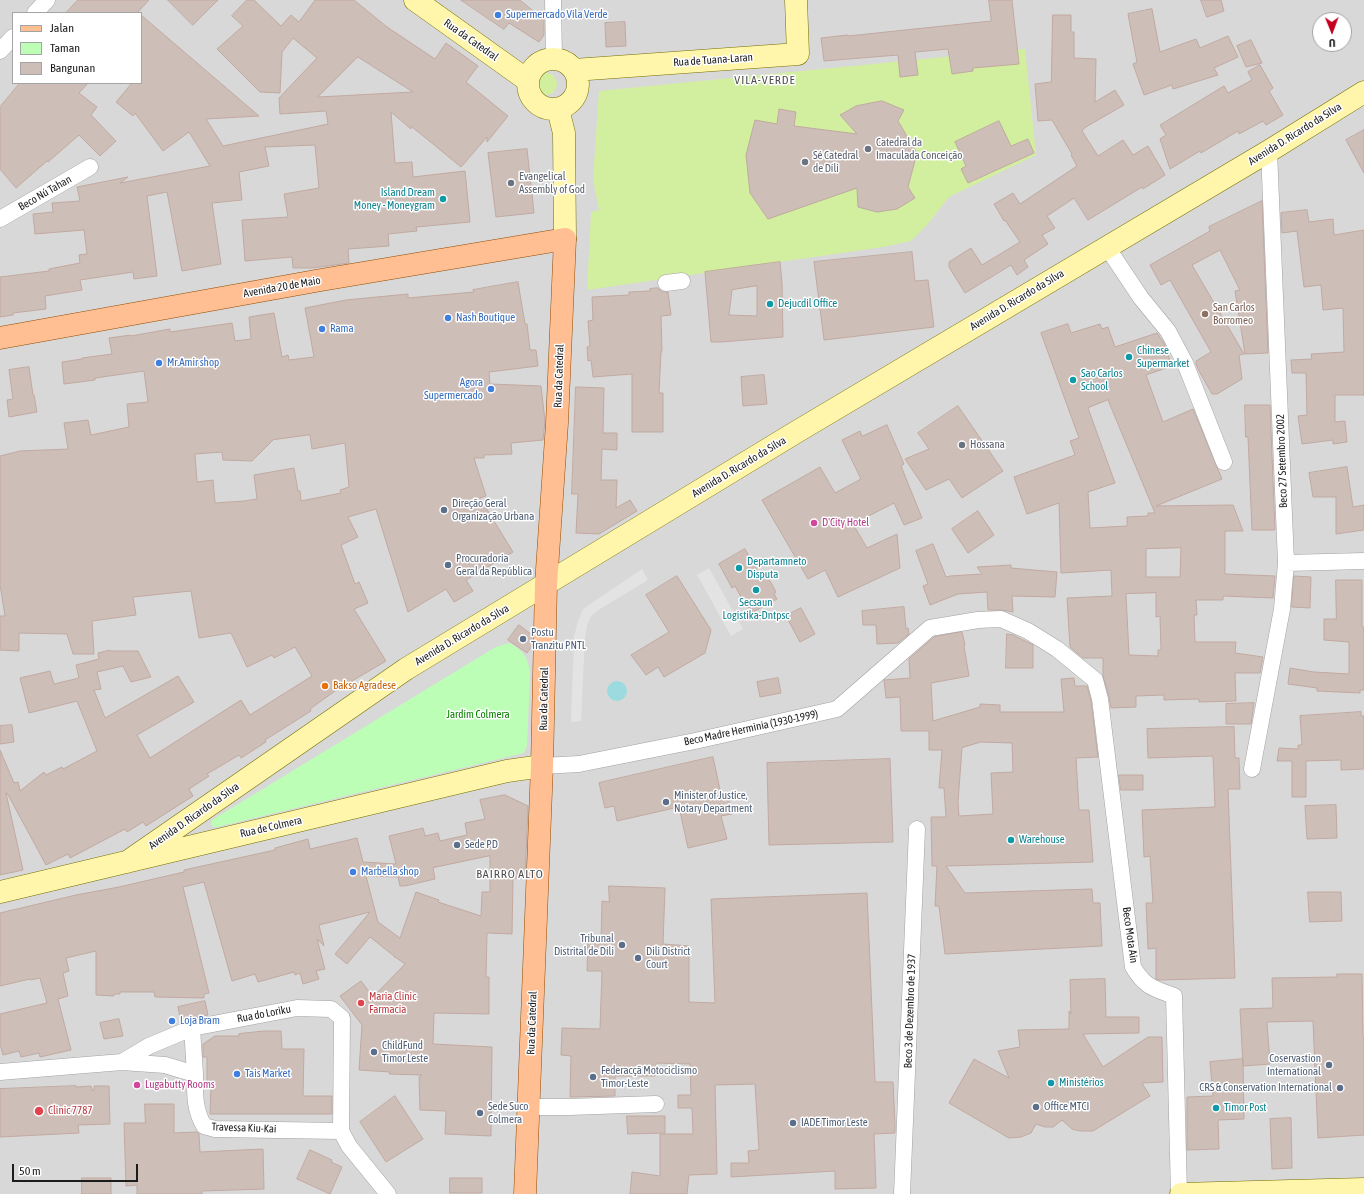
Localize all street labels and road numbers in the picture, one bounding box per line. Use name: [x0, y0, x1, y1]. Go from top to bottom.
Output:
street label: Rua da Catedral: [441, 16, 501, 64]
street label: Rua de Tuana-Laran: [673, 51, 753, 69]
street label: Avenida D. Ricardo da Silva: [1246, 100, 1344, 168]
street label: Beco Nú Tahan: [16, 172, 74, 214]
street label: Avenida D. Ricardo da Silva: [967, 267, 1067, 333]
street label: Avenida 20 de Maio: [242, 274, 322, 300]
street label: Rua da Catedral: [551, 344, 567, 408]
street label: Beco 27 Setembro 2002: [1274, 414, 1290, 508]
street label: Avenida D. Ricardo da Silva: [689, 434, 789, 500]
street label: Avenida D. Ricardo da Silva: [412, 602, 512, 668]
street label: Rua da Catedral: [537, 667, 551, 731]
street label: Beco Madre Herminia (1930-1999): [683, 707, 819, 749]
street label: Avenida D. Ricardo da Silva: [146, 780, 242, 852]
street label: Rua de Colmera: [239, 813, 303, 841]
street label: Beco Mota Ain: [1120, 906, 1140, 964]
street label: Beco 3 de Dezembro de 1937: [901, 953, 919, 1069]
street label: Rua da Catedral: [524, 991, 540, 1055]
street label: Rua do Loriku: [236, 1002, 292, 1026]
street label: Travessa Kiu-Kai: [211, 1120, 277, 1136]

